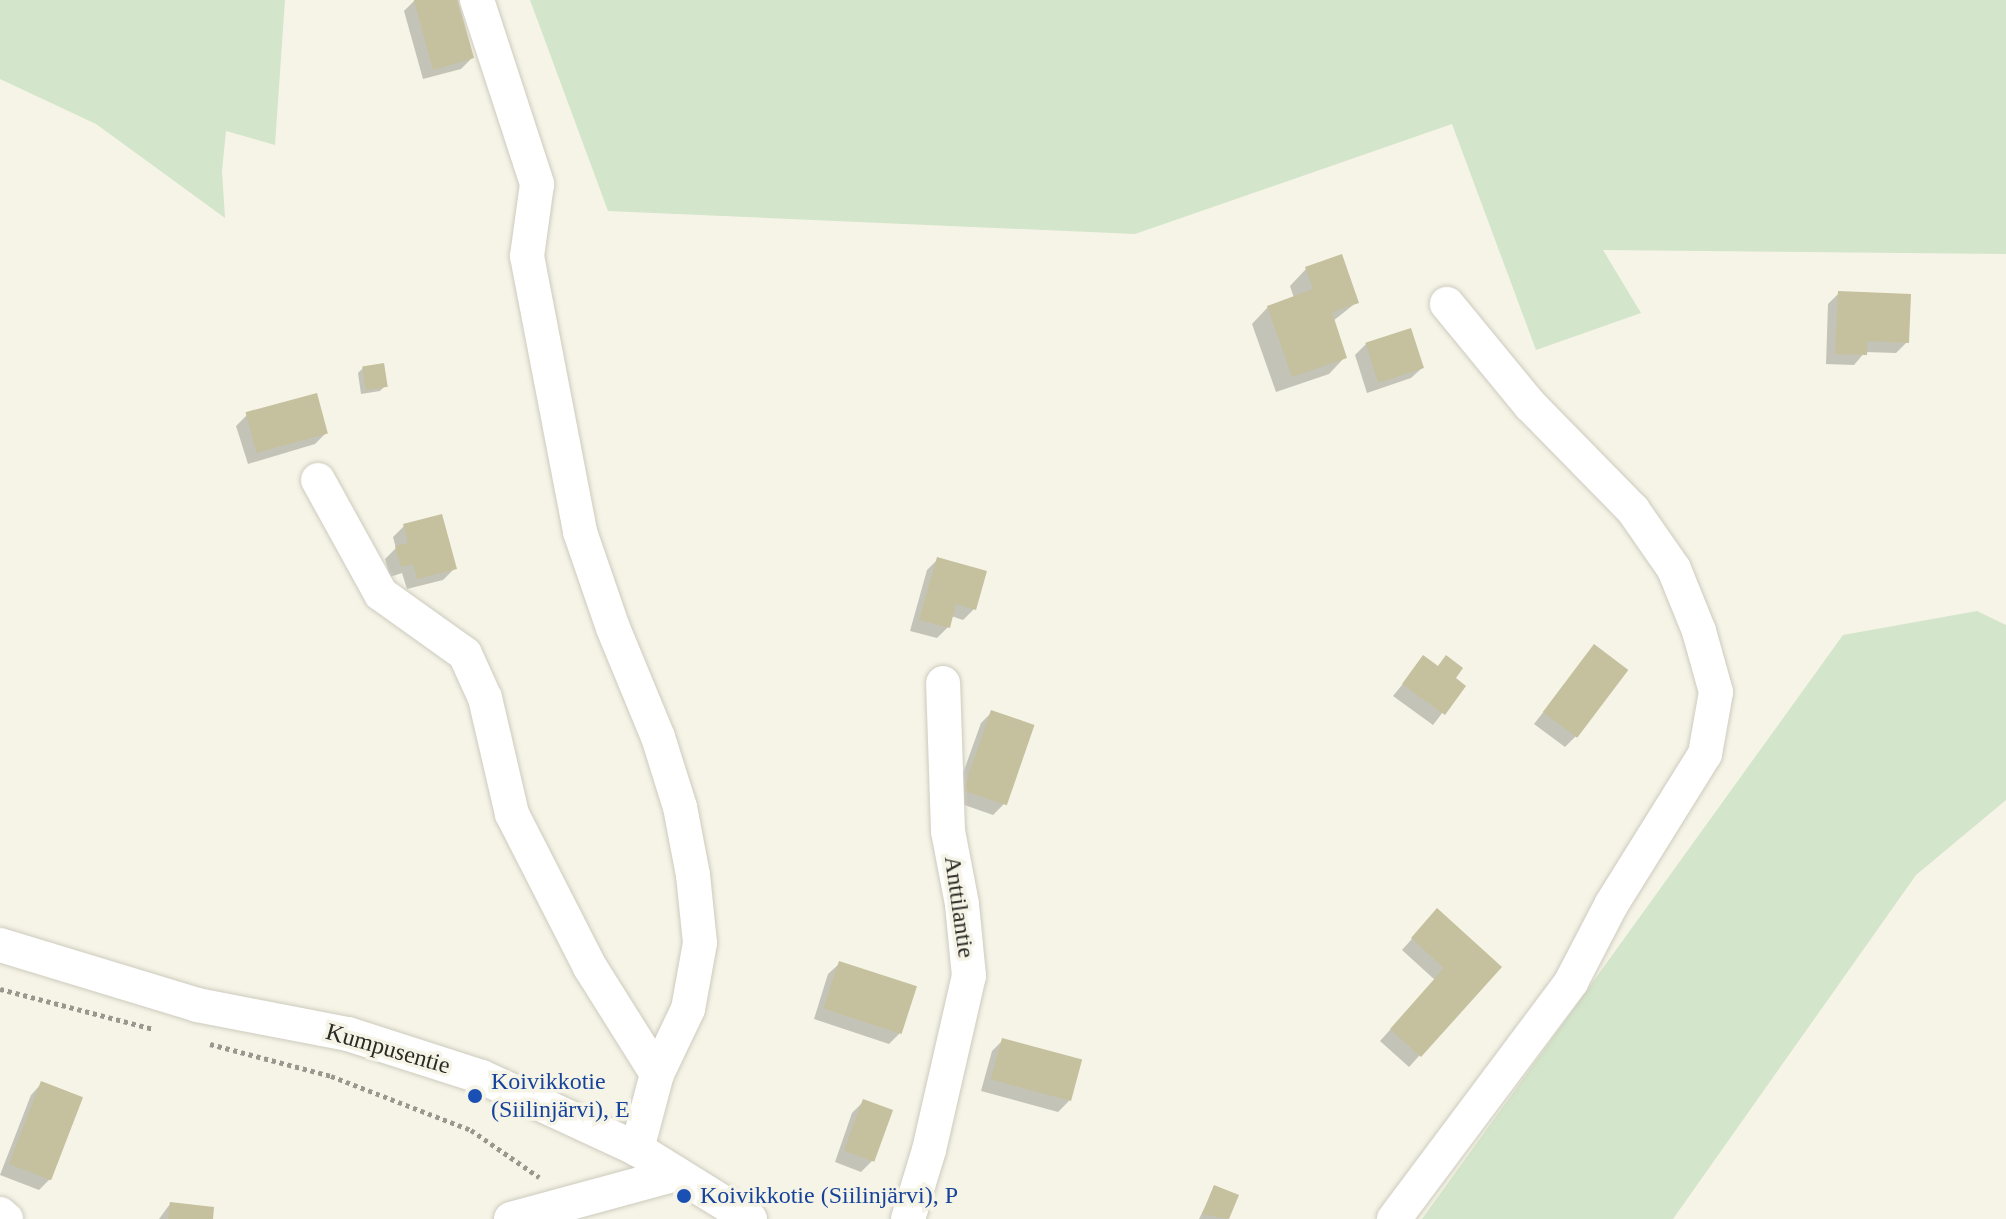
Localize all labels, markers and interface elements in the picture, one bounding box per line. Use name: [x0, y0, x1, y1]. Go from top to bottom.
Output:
street label: Anttilantie: [938, 854, 980, 960]
street label: Kumpusentie: [323, 1018, 453, 1080]
place label: Koivikkotie (Siilinjärvi), E: [491, 1068, 630, 1124]
marker: Koivikkotie (Siilinjärvi), E: [466, 1087, 484, 1105]
place label: Koivikkotie (Siilinjärvi), P: [700, 1182, 958, 1210]
marker: Koivikkotie (Siilinjärvi), P: [675, 1187, 693, 1205]

